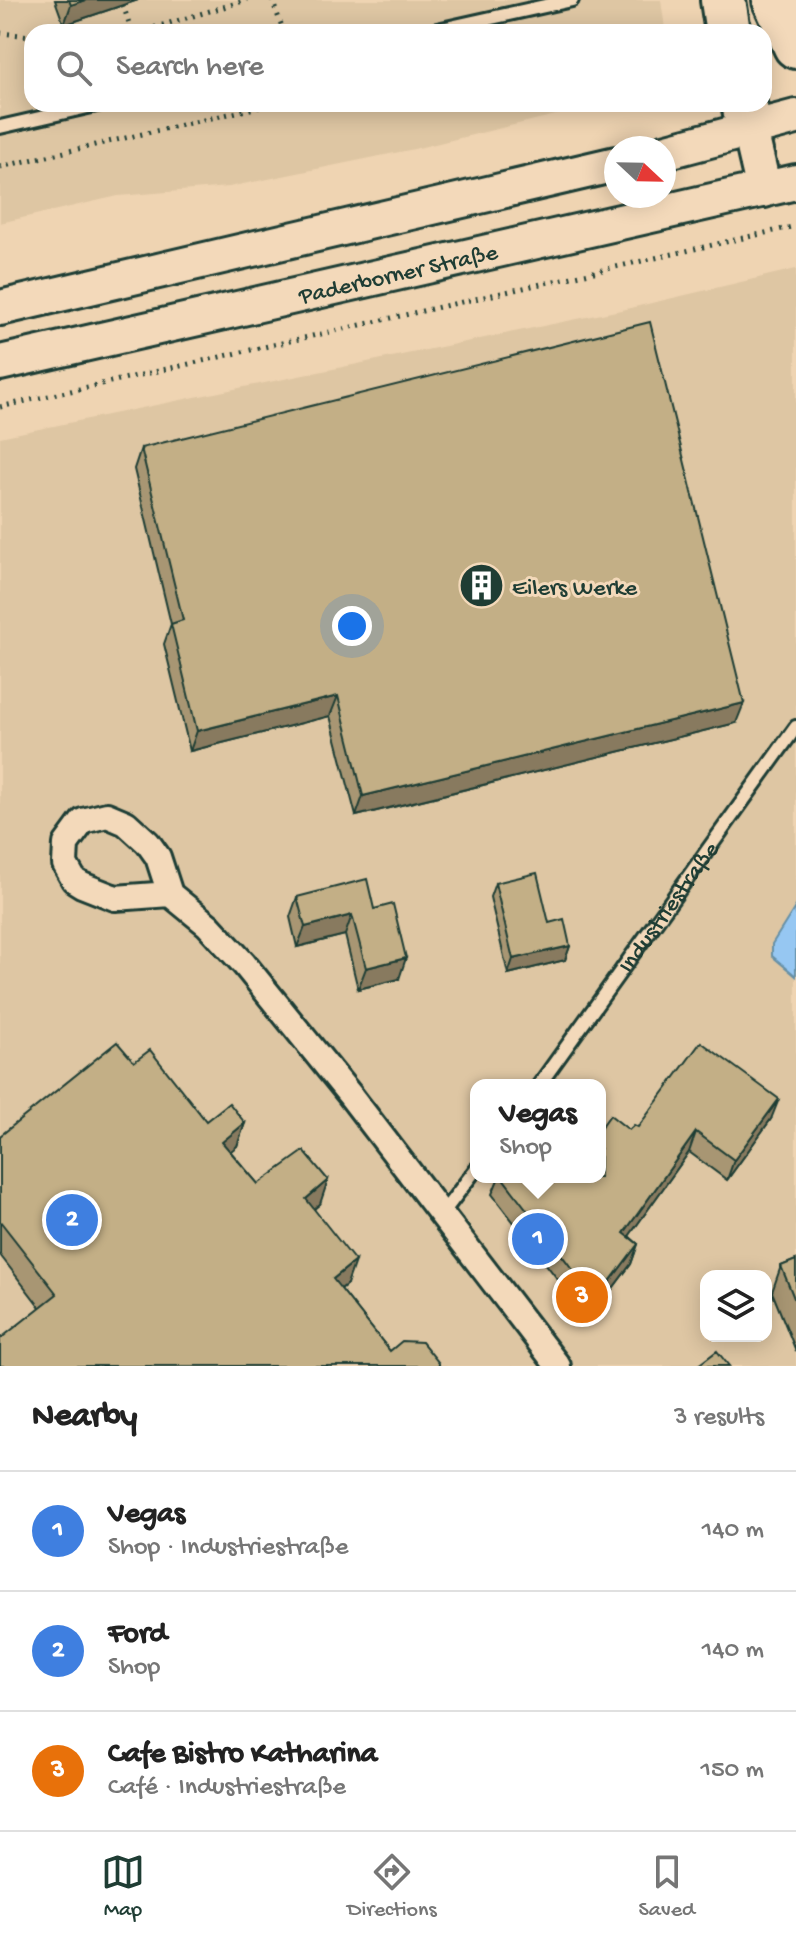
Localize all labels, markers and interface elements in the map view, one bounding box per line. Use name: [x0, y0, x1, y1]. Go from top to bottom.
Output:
search box: [24, 24, 772, 112]
icon: search: [52, 46, 96, 90]
text: Search here: [116, 51, 264, 86]
north arrow: [604, 136, 676, 208]
street label: Paderborner Straße: [296, 239, 501, 313]
building icon: Eilers Werke: [457, 562, 505, 610]
place label: Eilers Werke: [512, 575, 638, 604]
your location: [332, 606, 372, 646]
street label: Industriestraße: [613, 837, 727, 980]
popup: [470, 1079, 606, 1183]
text: Vegas: [500, 1098, 576, 1133]
text: Shop: [500, 1133, 552, 1164]
pin: 2: [46, 1190, 98, 1250]
pin: 1: [512, 1209, 564, 1269]
pin: 3: [556, 1267, 608, 1327]
map controls: [700, 1270, 772, 1342]
button: layers: [700, 1270, 772, 1342]
text: Nearby: [32, 1398, 137, 1438]
text: 3 results: [674, 1403, 764, 1434]
text: Vegas: [108, 1498, 185, 1533]
text: 1: [53, 1516, 63, 1547]
text: 140 m: [702, 1516, 764, 1547]
text: Shop · Industriestraße: [108, 1533, 348, 1564]
text: Ford: [108, 1618, 167, 1653]
text: 2: [52, 1636, 64, 1667]
text: 140 m: [702, 1636, 764, 1667]
text: Shop: [108, 1653, 160, 1684]
text: Cafe Bistro Katharina: [108, 1738, 377, 1773]
text: 3: [51, 1756, 65, 1787]
text: 150 m: [700, 1756, 764, 1787]
text: Café · Industriestraße: [108, 1773, 346, 1804]
tab: Map: [101, 1850, 145, 1924]
tab: Directions: [347, 1850, 437, 1924]
tab: Saved: [639, 1850, 695, 1924]

